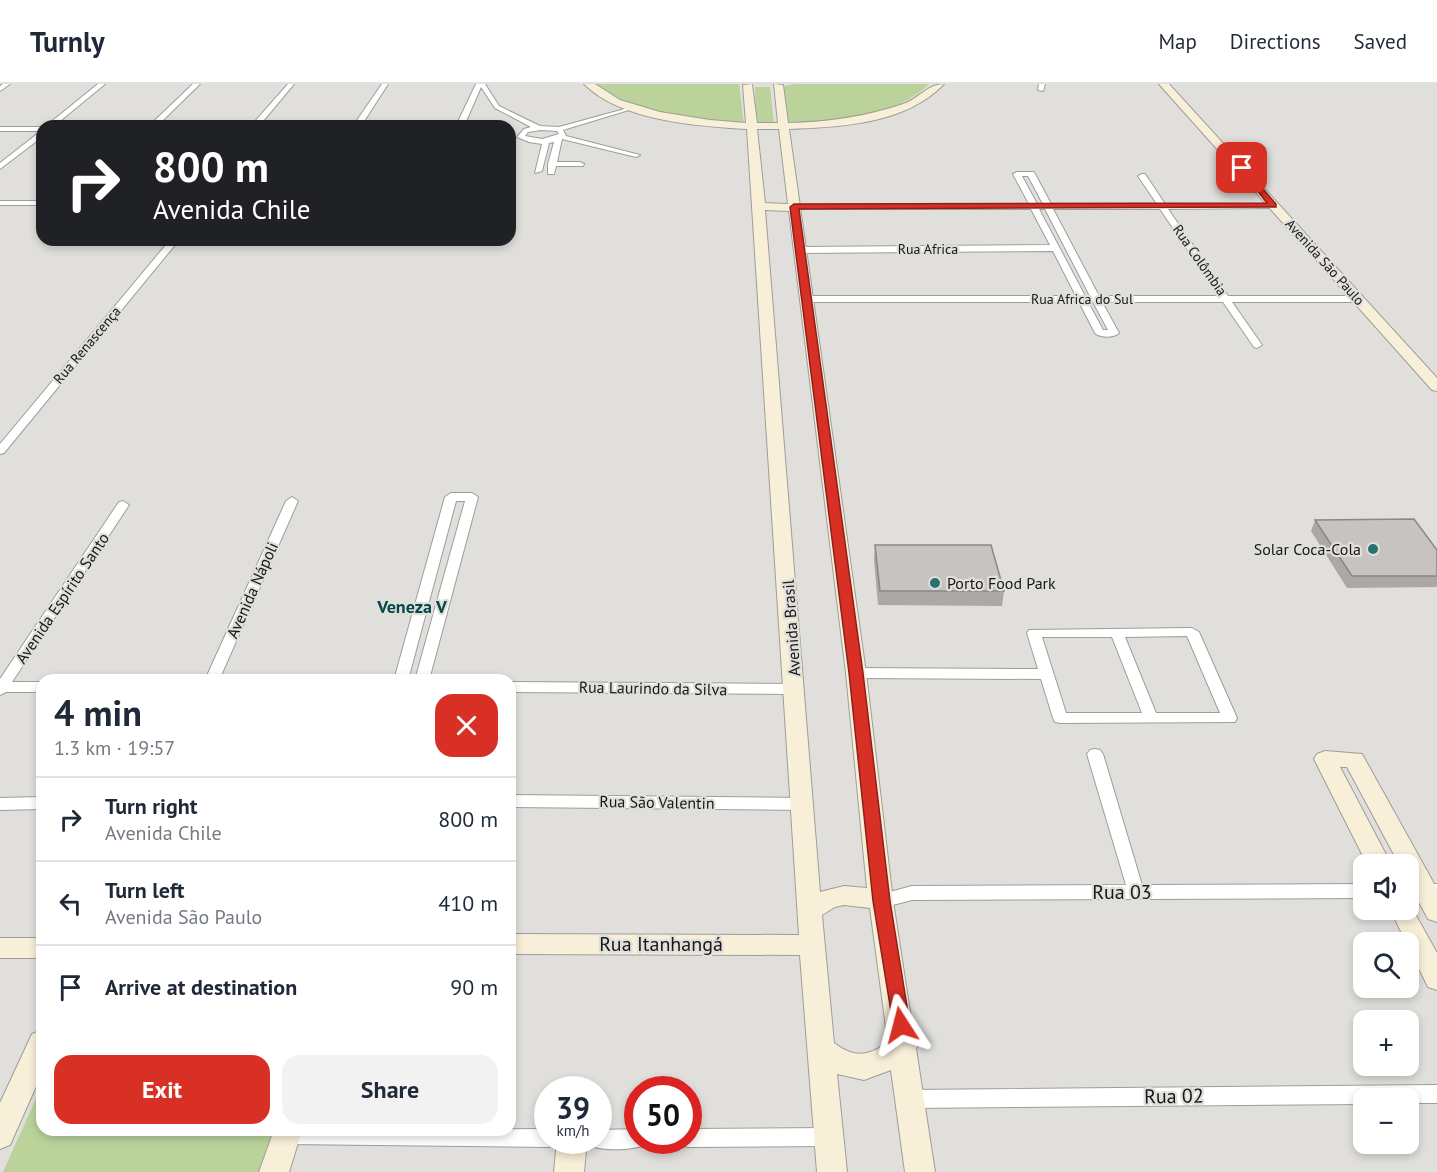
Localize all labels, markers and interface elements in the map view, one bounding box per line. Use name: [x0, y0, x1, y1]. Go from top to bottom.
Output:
text: Turnly: [30, 23, 105, 60]
text: Map: [1158, 28, 1197, 55]
text: Directions: [1230, 28, 1321, 55]
text: Saved: [1354, 28, 1407, 55]
text: 800 m: [153, 139, 269, 194]
pin: [1216, 142, 1267, 193]
icon: right: [54, 144, 132, 222]
icon: arrive: [1225, 151, 1258, 184]
text: Avenida Chile: [153, 192, 310, 226]
street label: Avenida São Paulo: [1281, 215, 1369, 309]
street label: Rua Colômbia: [1169, 221, 1231, 299]
street label: Rua Africa: [898, 240, 958, 258]
street label: Rua Africa do Sul: [1031, 290, 1133, 308]
street label: Rua Renascença: [49, 303, 125, 387]
street label: Avenida Espírito Santo: [11, 529, 113, 667]
street label: Avenida Nápoli: [222, 539, 282, 641]
place label: Solar Coca-Cola: [1254, 539, 1361, 559]
marker: Solar Coca-Cola: [1366, 542, 1380, 556]
place label: Porto Food Park: [947, 573, 1056, 593]
marker: Porto Food Park: [928, 576, 942, 590]
street label: Avenida Brasil: [778, 579, 804, 677]
district label: Veneza V: [376, 595, 447, 618]
street label: Rua Laurindo da Silva: [579, 677, 727, 699]
text: 4 min: [54, 689, 142, 736]
button: close: [435, 694, 498, 757]
text: 1.3 km · 19:57: [54, 735, 175, 761]
street label: Rua São Valentin: [599, 791, 715, 813]
text: Turn right: [105, 792, 197, 820]
icon: right: [54, 803, 87, 836]
text: 800 m: [438, 805, 498, 833]
text: Avenida Chile: [105, 820, 222, 846]
map controls: [1353, 854, 1419, 1154]
button: sound: [1353, 854, 1419, 920]
text: Turn left: [105, 876, 185, 904]
street label: Rua 03: [1092, 879, 1152, 905]
icon: left: [54, 887, 87, 920]
text: 410 m: [438, 889, 498, 917]
text: Avenida São Paulo: [105, 904, 262, 930]
street label: Rua Itanhangá: [599, 931, 723, 957]
button: search: [1353, 932, 1419, 998]
icon: arrive: [54, 971, 87, 1004]
text: Arrive at destination: [105, 973, 297, 1001]
text: 90 m: [450, 973, 498, 1001]
position arrow: [869, 993, 933, 1057]
button: +: [1353, 1010, 1419, 1076]
button: Exit: [54, 1055, 270, 1124]
button: Share: [282, 1055, 498, 1124]
speed limit sign: 50: [624, 1076, 702, 1154]
street label: Rua 02: [1144, 1082, 1204, 1110]
text: 39: [556, 1088, 590, 1127]
button: −: [1353, 1088, 1419, 1154]
text: km/h: [557, 1121, 589, 1140]

